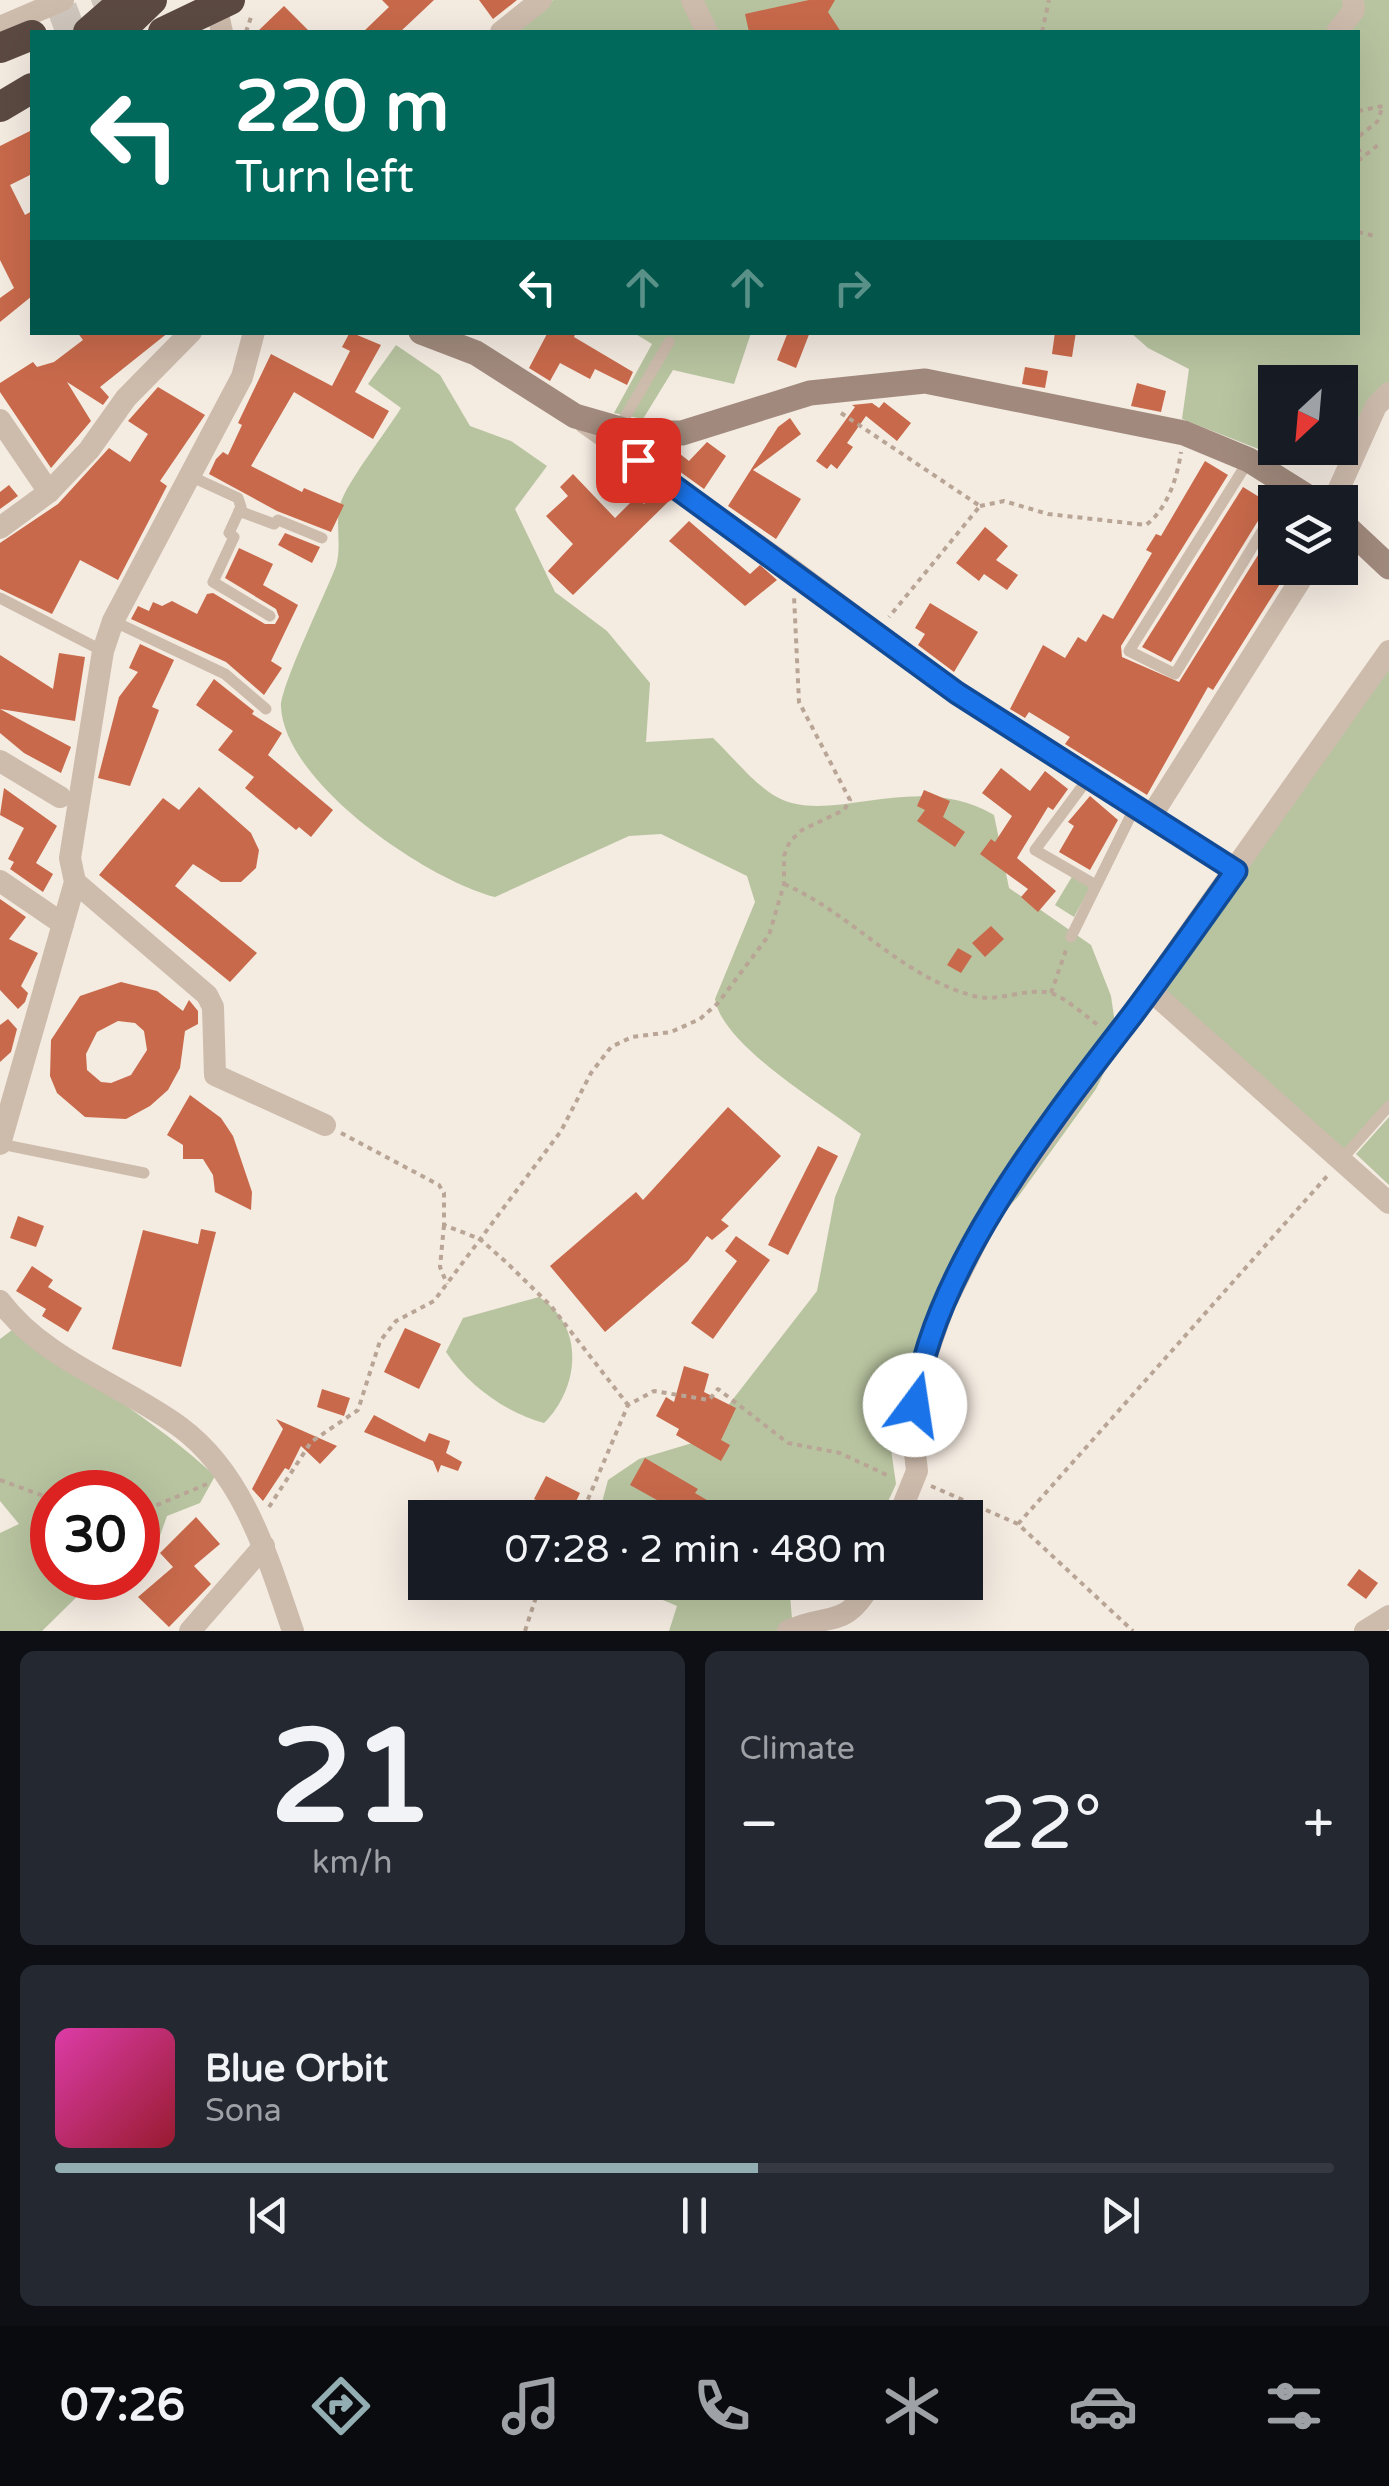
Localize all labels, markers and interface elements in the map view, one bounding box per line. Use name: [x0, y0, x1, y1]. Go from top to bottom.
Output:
text: 220 m: [235, 66, 449, 150]
icon: left: [70, 70, 200, 200]
text: Turn left: [235, 151, 414, 205]
icon: left: [510, 260, 565, 315]
icon: ahead: [615, 260, 670, 315]
icon: ahead: [720, 260, 775, 315]
icon: right: [825, 260, 880, 315]
north arrow: [1258, 365, 1358, 465]
map controls: [1258, 365, 1358, 585]
pin: [596, 418, 681, 503]
icon: arrive: [611, 433, 666, 488]
button: layers: [1258, 485, 1358, 585]
position arrow: [863, 1353, 967, 1457]
speed limit sign: 30: [30, 1470, 160, 1600]
text: 07:28 · 2 min · 480 m: [504, 1527, 887, 1573]
text: 21: [271, 1701, 434, 1857]
text: Climate: [740, 1730, 855, 1768]
text: 22°: [980, 1779, 1102, 1869]
text: −: [740, 1792, 779, 1858]
text: +: [1303, 1792, 1334, 1858]
text: km/h: [312, 1844, 392, 1882]
text: Blue Orbit: [205, 2046, 388, 2092]
text: Sona: [205, 2092, 282, 2130]
icon: previous: [241, 2188, 296, 2243]
icon: pause: [667, 2188, 722, 2243]
icon: next: [1093, 2188, 1148, 2243]
icon: directions: [306, 2371, 376, 2441]
icon: music: [496, 2371, 566, 2441]
icon: phone: [687, 2371, 757, 2441]
icon: climate: [877, 2371, 947, 2441]
icon: car: [1068, 2371, 1138, 2441]
icon: filters: [1259, 2371, 1329, 2441]
text: 07:26: [60, 2379, 185, 2433]

